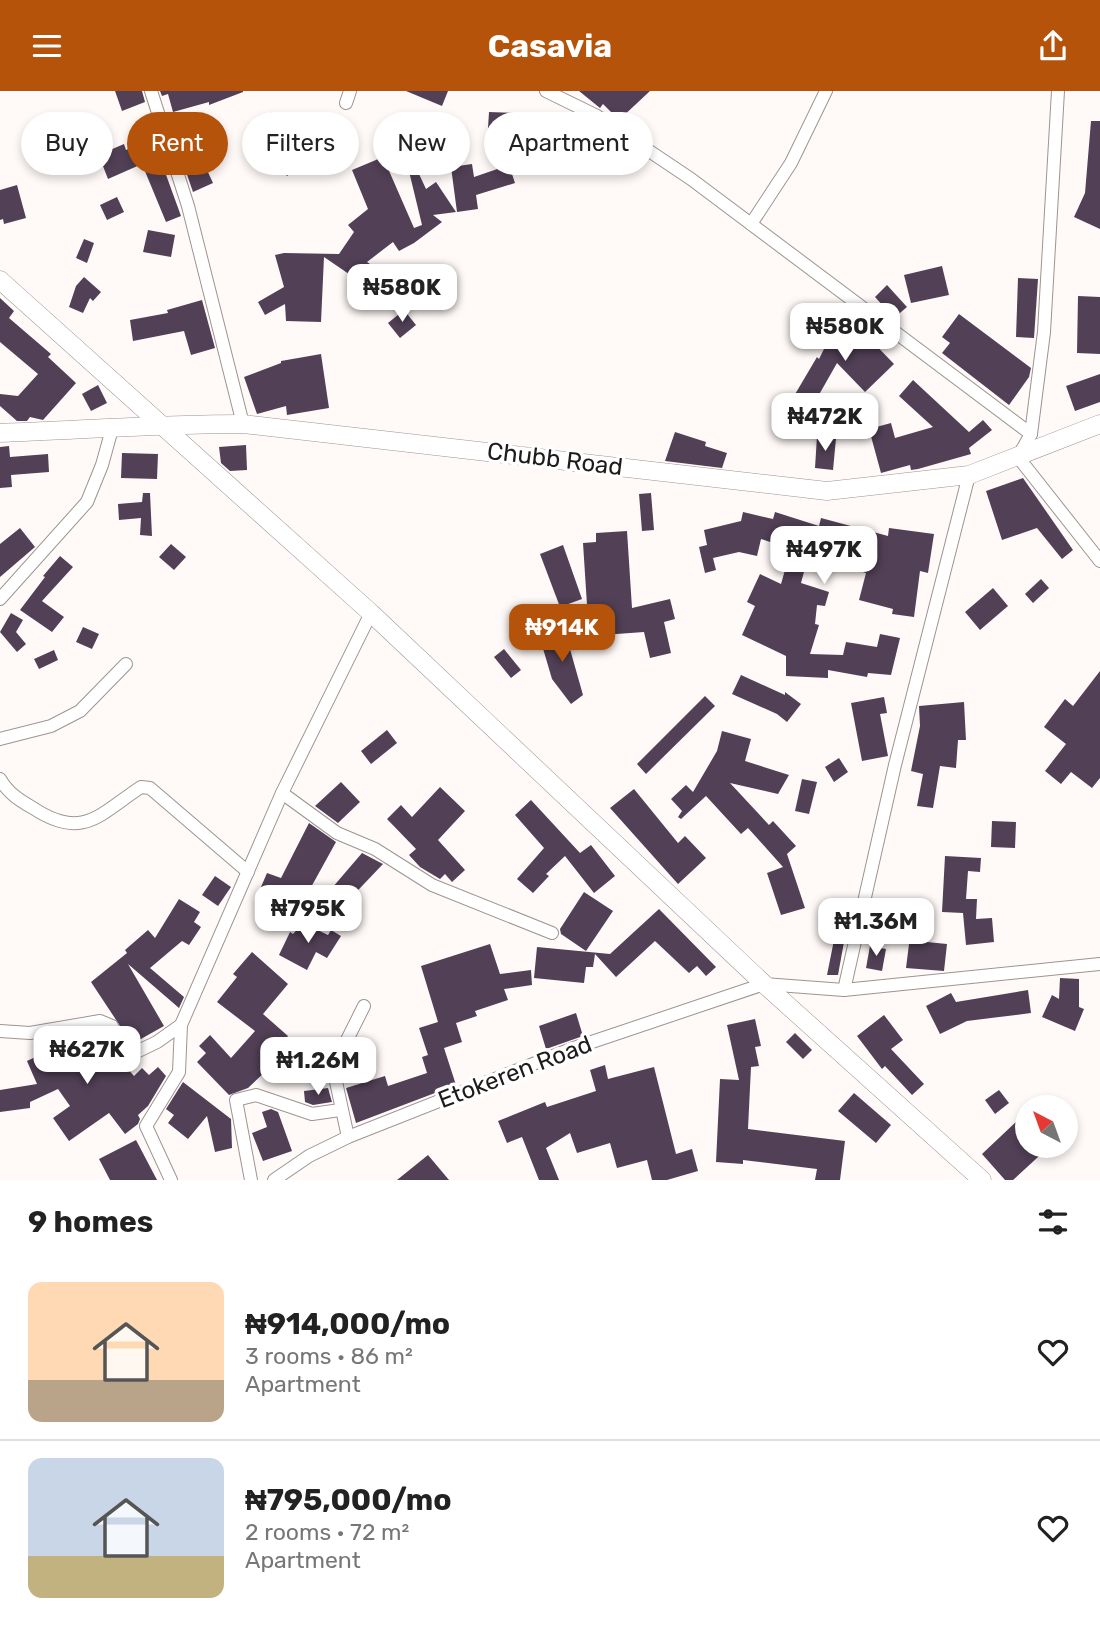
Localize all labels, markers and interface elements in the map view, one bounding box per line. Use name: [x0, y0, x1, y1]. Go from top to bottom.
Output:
icon: menu: [28, 27, 66, 65]
text: Casavia: [488, 27, 612, 65]
icon: share: [1034, 27, 1072, 65]
chip: Buy: [21, 112, 113, 175]
chip: Rent: [127, 112, 228, 175]
chip: Filters: [242, 112, 359, 175]
chip: New: [373, 112, 470, 175]
chip: Apartment: [484, 112, 653, 175]
pin: ₦580K: [353, 265, 451, 324]
text: ₦580K: [363, 273, 441, 301]
pin: ₦580K: [796, 303, 894, 363]
text: ₦580K: [806, 312, 884, 340]
pin: ₦472K: [776, 393, 874, 453]
text: ₦472K: [787, 402, 863, 430]
street label: Chubb Road: [486, 437, 624, 481]
pin: ₦497K: [775, 526, 873, 586]
text: ₦497K: [786, 535, 862, 563]
pin: ₦914K: [513, 605, 611, 664]
text: ₦914K: [525, 613, 599, 641]
pin: ₦795K: [259, 885, 357, 945]
text: ₦795K: [271, 894, 345, 922]
pin: ₦1.36M: [819, 899, 933, 958]
text: ₦1.36M: [834, 907, 918, 935]
pin: ₦627K: [38, 1027, 136, 1086]
street label: Etokeren Road: [434, 1030, 596, 1114]
text: ₦627K: [50, 1035, 124, 1063]
pin: ₦1.26M: [261, 1037, 375, 1097]
text: ₦1.26M: [276, 1046, 360, 1074]
north arrow: [1015, 1095, 1078, 1159]
map controls: [1015, 1095, 1078, 1158]
icon: filters: [1034, 1203, 1072, 1241]
text: 9 homes: [28, 1204, 153, 1240]
text: ₦914,000/mo: [245, 1306, 450, 1342]
icon: home: [84, 1310, 168, 1394]
icon: heart: [1034, 1333, 1072, 1371]
text: 3 rooms · 86 m²: [245, 1342, 413, 1370]
text: Apartment: [245, 1370, 361, 1398]
text: ₦795,000/mo: [245, 1482, 451, 1518]
icon: home: [84, 1486, 168, 1570]
icon: heart: [1034, 1509, 1072, 1547]
text: 2 rooms · 72 m²: [245, 1518, 409, 1546]
text: Apartment: [245, 1546, 361, 1574]

